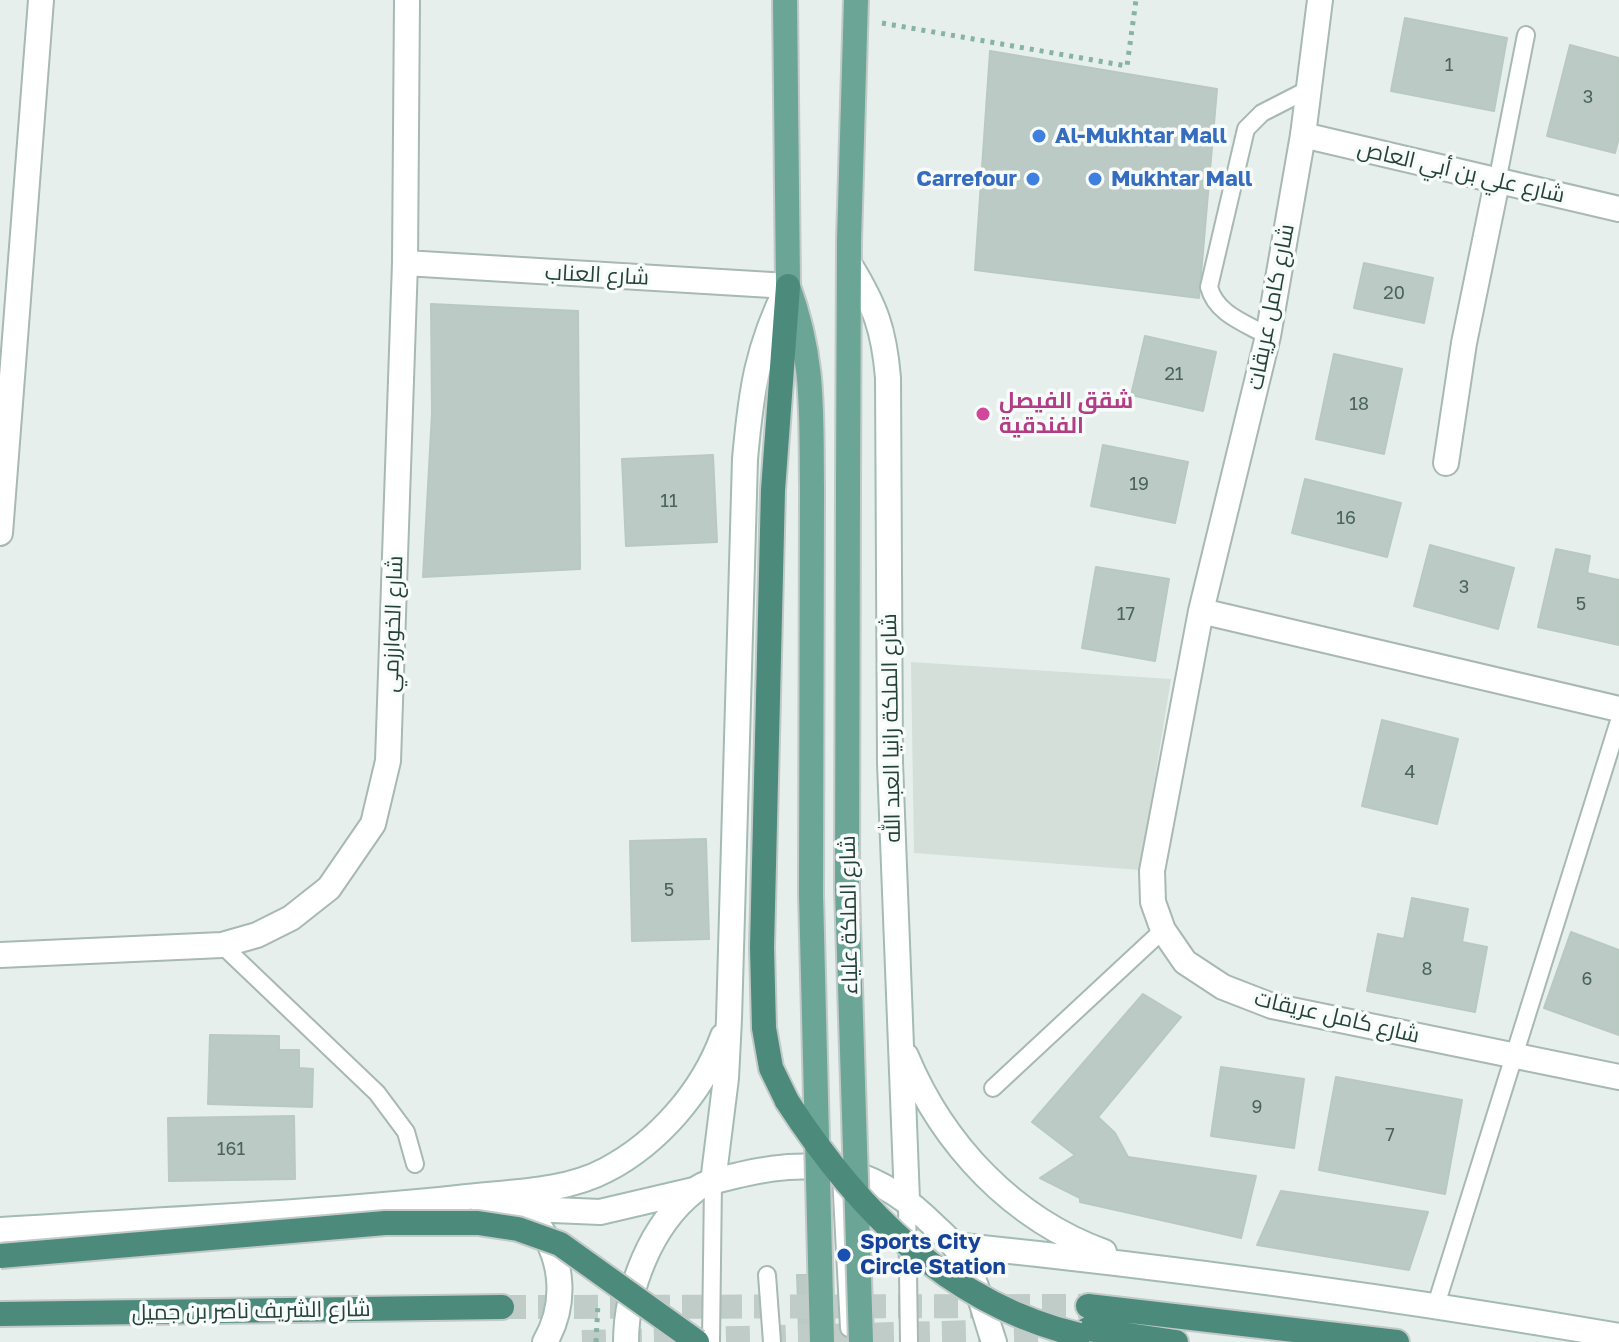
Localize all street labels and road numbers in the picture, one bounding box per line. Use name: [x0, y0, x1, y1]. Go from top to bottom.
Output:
street label: شارع علي بن أبي العاص: [1355, 135, 1567, 209]
street label: شارع كامل عريقات: [1242, 222, 1300, 392]
street label: شارع العناب: [544, 259, 650, 291]
street label: شارع الخوارزمي: [377, 555, 409, 693]
street label: شارع الملكة رانيا العبد الله: [876, 613, 906, 843]
street label: شارع الملكة علياء: [834, 835, 864, 995]
street label: شارع كامل عريقات: [1252, 985, 1422, 1049]
street label: شارع الشريف ناصر بن جميل: [131, 1296, 371, 1326]

